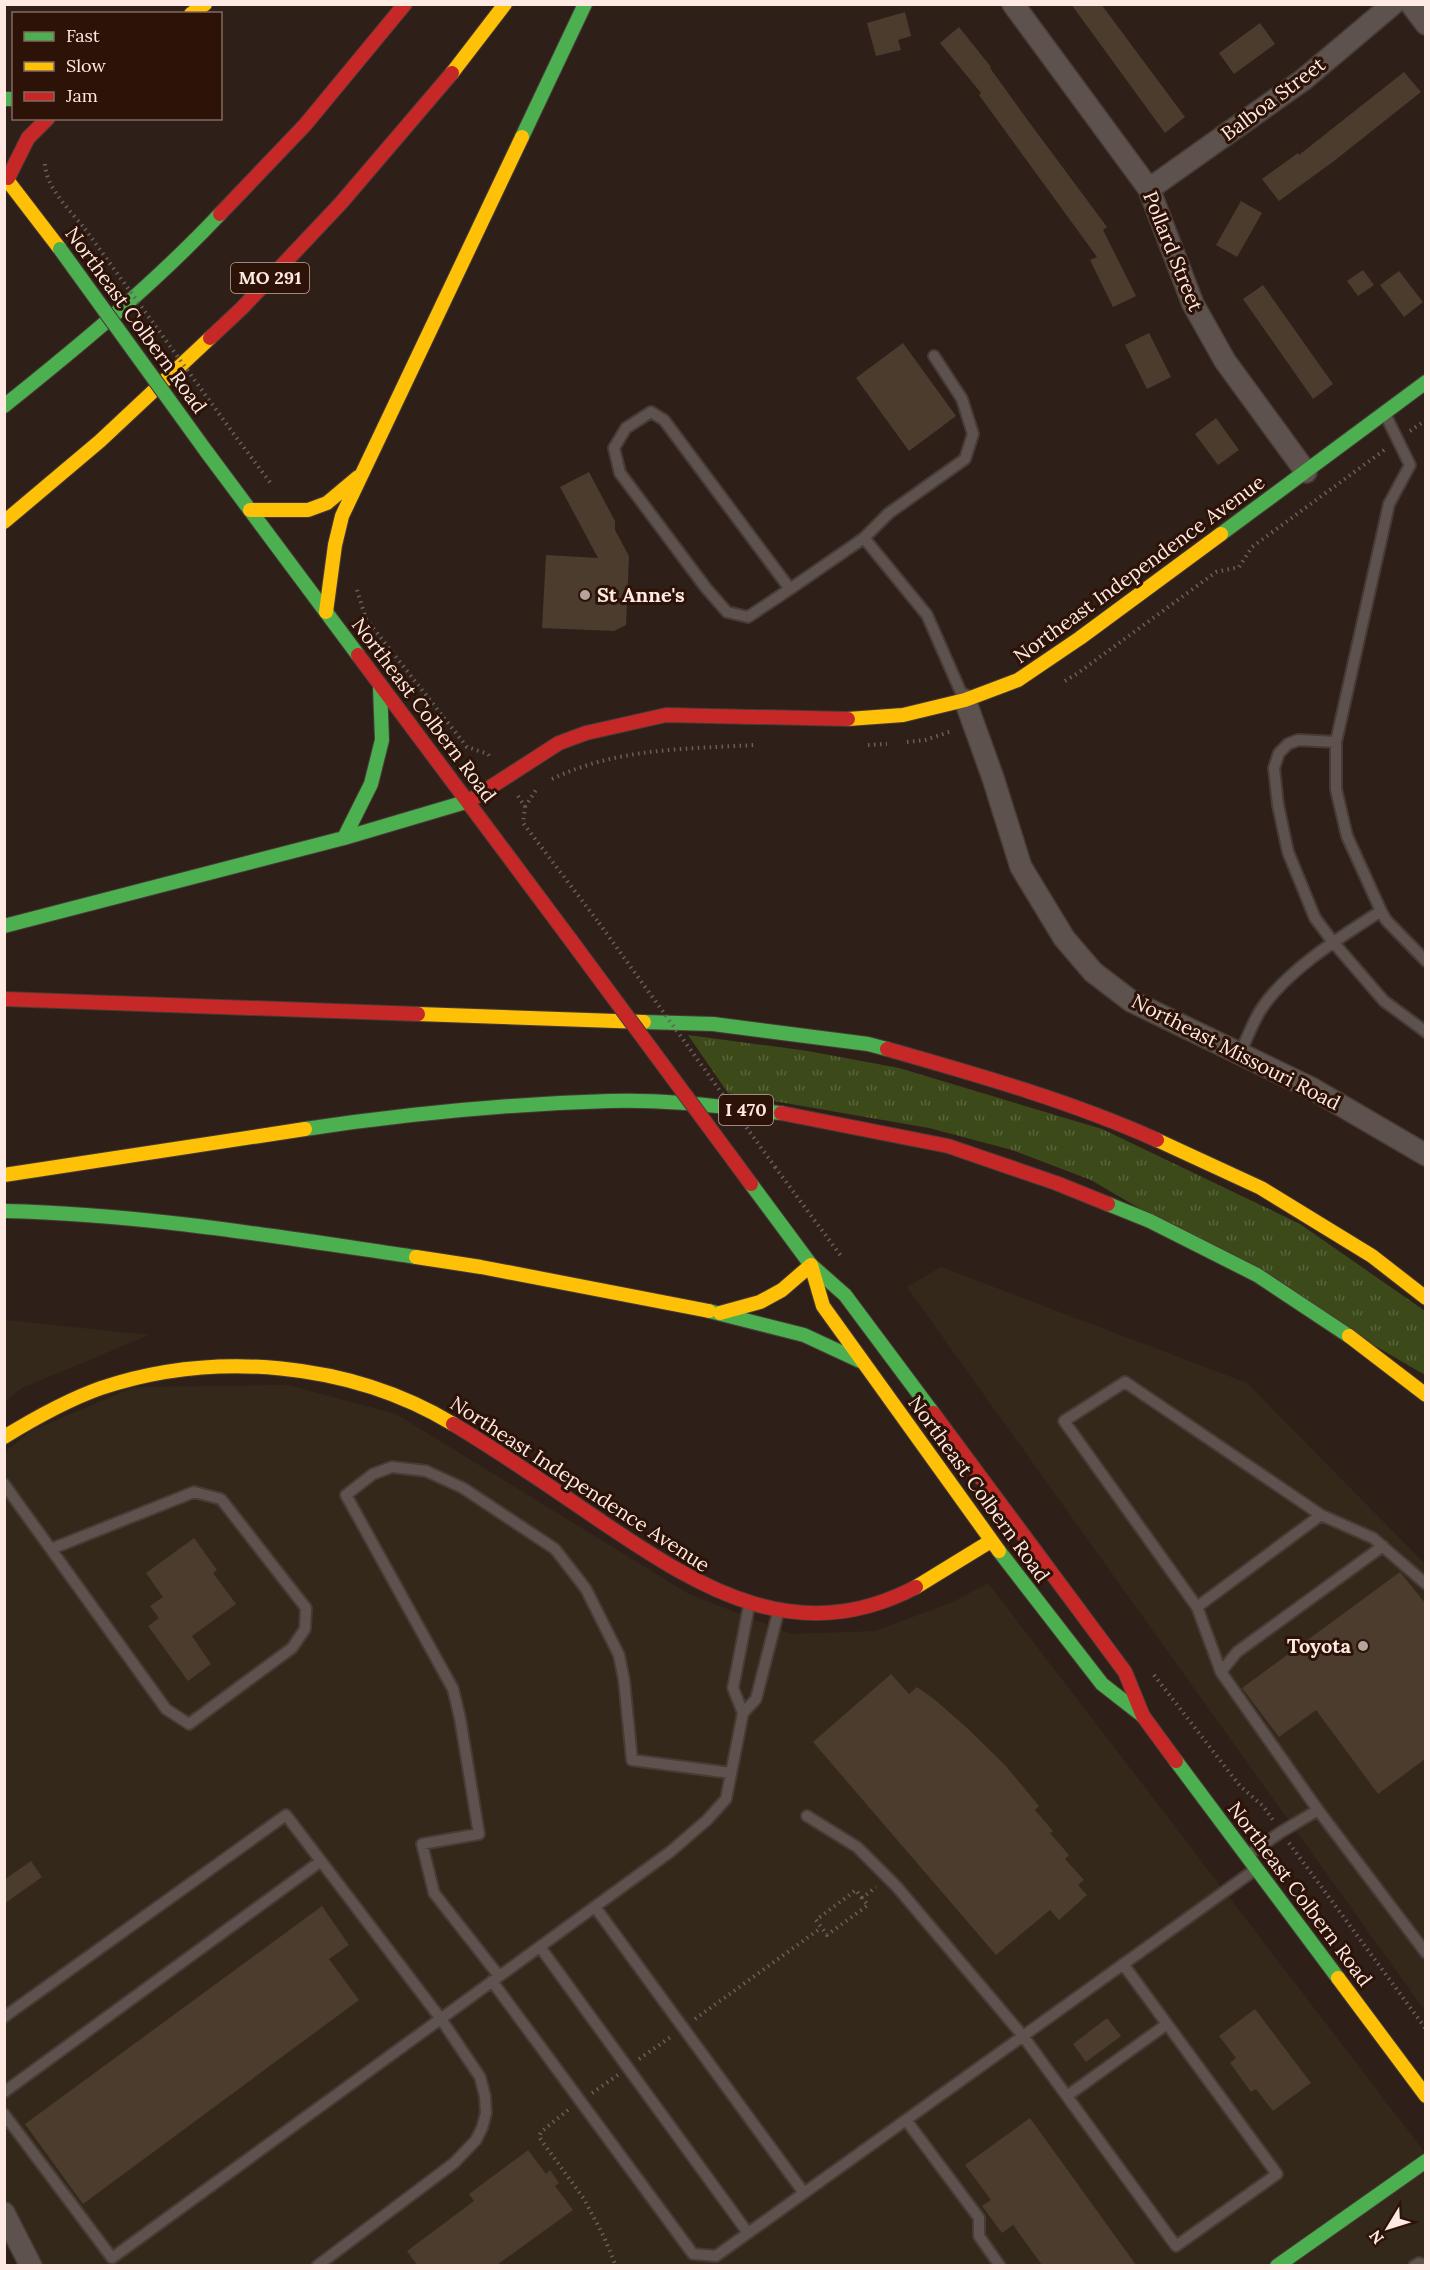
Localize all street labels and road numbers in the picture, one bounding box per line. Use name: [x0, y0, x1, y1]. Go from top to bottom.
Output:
street label: Balboa Street: [1216, 51, 1330, 146]
street label: Pollard Street: [1138, 187, 1209, 315]
street label: Northeast Colbern Road: [60, 221, 213, 418]
road number: MO 291: [231, 263, 309, 293]
street label: Northeast Independence Avenue: [1008, 469, 1269, 668]
street label: Northeast Colbern Road: [347, 612, 502, 807]
street label: Northeast Missouri Road: [1128, 988, 1345, 1115]
road number: I 470: [719, 1095, 773, 1125]
street label: Northeast Independence Avenue: [446, 1390, 715, 1577]
street label: Northeast Colbern Road: [903, 1390, 1056, 1587]
street label: Northeast Colbern Road: [1223, 1796, 1378, 1991]

